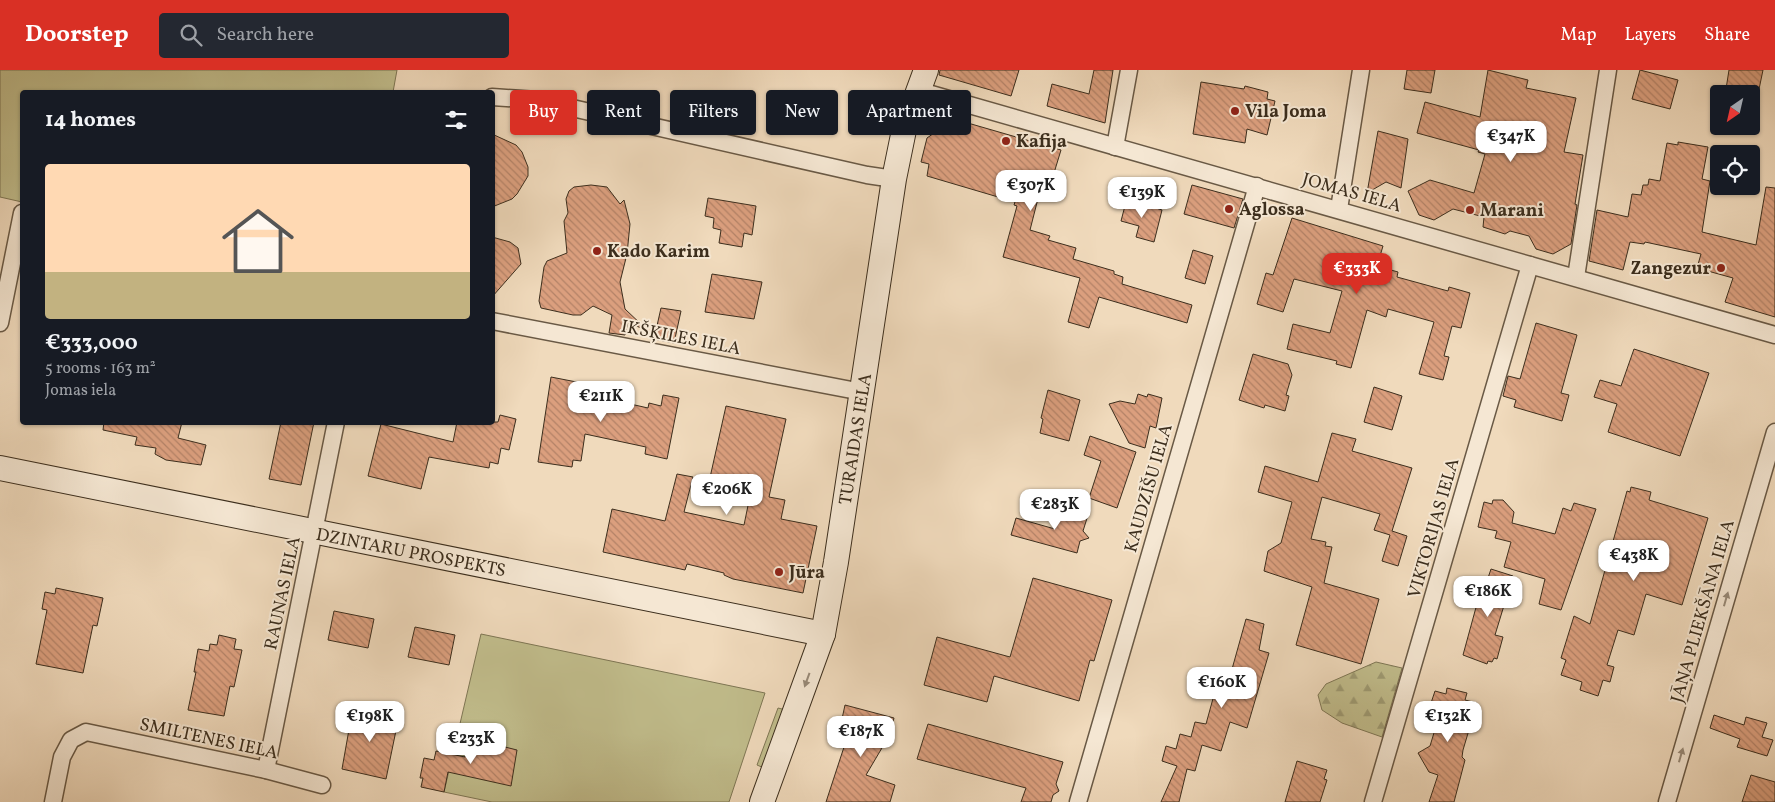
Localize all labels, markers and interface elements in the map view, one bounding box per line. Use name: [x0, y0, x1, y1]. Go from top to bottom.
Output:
search box: [159, 13, 509, 58]
text: Doorstep: [25, 18, 129, 52]
icon: search: [177, 21, 205, 49]
text: Search here: [217, 22, 314, 48]
text: Map: [1560, 23, 1596, 48]
text: Layers: [1624, 23, 1676, 48]
text: Share: [1704, 23, 1750, 48]
north arrow: [1710, 85, 1760, 135]
map controls: [1710, 85, 1760, 195]
chip: Buy: [510, 90, 577, 135]
chip: Rent: [587, 90, 660, 135]
chip: Filters: [670, 90, 756, 135]
chip: New: [766, 90, 838, 135]
chip: Apartment: [848, 90, 971, 135]
place label: Vila Joma: [1245, 100, 1327, 125]
marker: Vila Joma: [1229, 105, 1241, 117]
text: 14 homes: [45, 106, 136, 135]
icon: filters: [442, 106, 470, 134]
pin: €347K: [1476, 121, 1546, 163]
text: €347K: [1487, 126, 1535, 148]
place label: Kafija: [1016, 130, 1067, 155]
marker: Kafija: [1000, 135, 1012, 147]
button: locate: [1710, 145, 1760, 195]
street label: JOMAS IELA: [1299, 167, 1404, 220]
pin: €307K: [996, 170, 1066, 212]
text: €307K: [1007, 175, 1055, 197]
pin: €139K: [1107, 176, 1177, 219]
text: €139K: [1119, 182, 1165, 204]
icon: home: [213, 196, 303, 286]
place label: Aglossa: [1239, 198, 1305, 223]
place label: Marani: [1480, 199, 1544, 224]
marker: Aglossa: [1223, 203, 1235, 215]
marker: Marani: [1464, 204, 1476, 216]
place label: Kado Karim: [607, 240, 710, 265]
marker: Kado Karim: [591, 245, 603, 257]
pin: €333K: [1322, 252, 1392, 295]
place label: Zangezur: [1631, 257, 1711, 282]
text: €333K: [1333, 258, 1381, 280]
marker: Zangezur: [1715, 262, 1727, 274]
street label: IKŠĶILES IELA: [619, 315, 743, 362]
text: €333,000: [45, 329, 138, 358]
text: 5 rooms · 163 m²: [45, 358, 156, 380]
street label: TURAIDAS IELA: [834, 371, 879, 507]
text: Jomas iela: [45, 380, 116, 402]
pin: €211K: [566, 380, 636, 423]
text: €211K: [579, 386, 623, 408]
street label: KAUDZĪŠU IELA: [1119, 421, 1180, 556]
street label: VIKTORIJAS IELA: [1402, 455, 1467, 601]
pin: €206K: [692, 474, 762, 516]
text: €206K: [702, 479, 752, 501]
pin: €283K: [1020, 488, 1090, 531]
text: €283K: [1031, 494, 1079, 516]
street label: JĀŅA PLIEKŠĀNA IELA: [1665, 517, 1742, 706]
street label: DZINTARU PROSPEKTS: [314, 523, 508, 584]
street label: RAUNAS IELA: [259, 534, 308, 652]
pin: €438K: [1599, 540, 1669, 582]
text: €438K: [1609, 545, 1659, 567]
place label: Jūra: [788, 561, 825, 586]
marker: Jūra: [773, 566, 785, 578]
pin: €186K: [1453, 576, 1523, 618]
text: €186K: [1464, 581, 1512, 603]
one-way arrow: [1723, 592, 1731, 607]
pin: €160K: [1187, 666, 1257, 709]
text: €160K: [1198, 672, 1246, 694]
one-way arrow: [803, 673, 811, 688]
pin: €198K: [335, 700, 405, 743]
pin: €132K: [1413, 700, 1483, 743]
text: €198K: [346, 706, 394, 728]
text: €132K: [1425, 706, 1471, 728]
street label: SMILTENES IELA: [137, 713, 281, 766]
pin: €187K: [826, 716, 896, 758]
text: €187K: [838, 721, 884, 743]
pin: €233K: [436, 722, 506, 765]
text: €233K: [447, 728, 495, 750]
one-way arrow: [1678, 748, 1686, 763]

